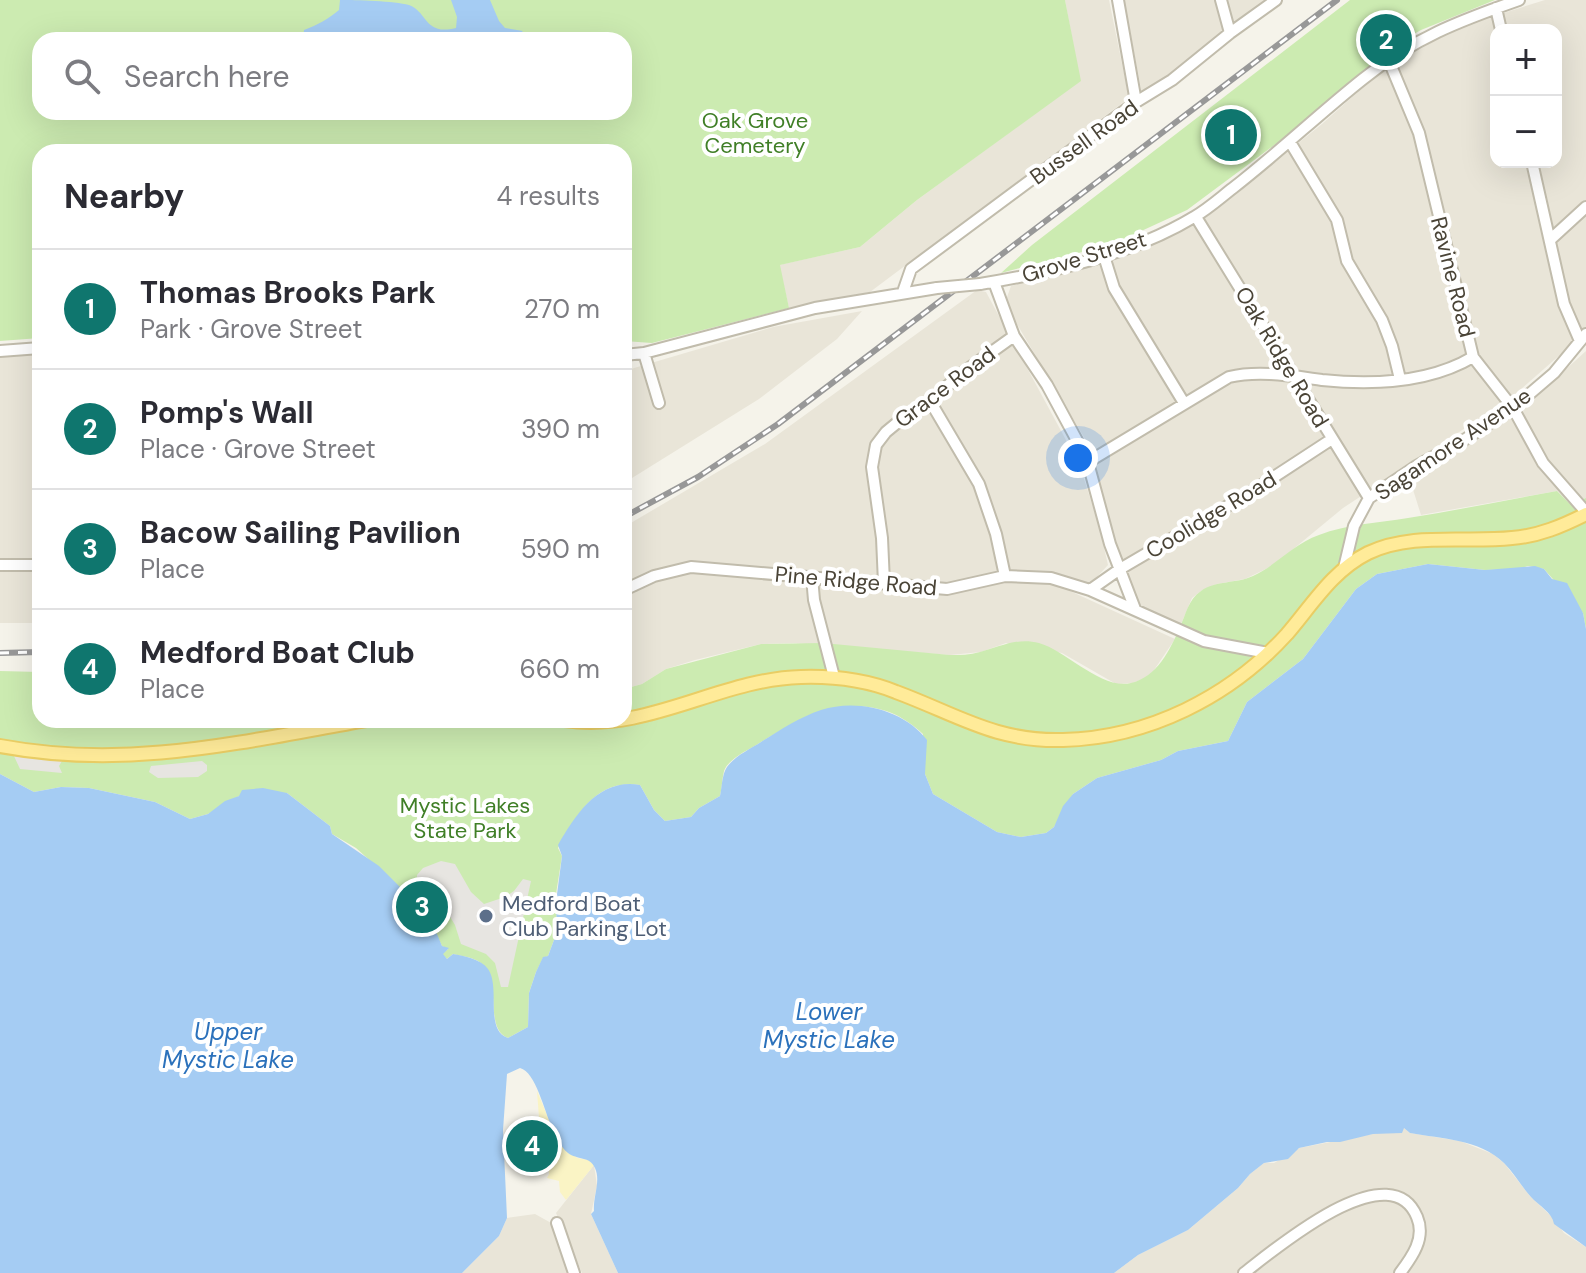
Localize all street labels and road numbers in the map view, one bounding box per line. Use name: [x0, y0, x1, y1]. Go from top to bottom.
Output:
street label: Bussell Road: [1024, 93, 1144, 191]
street label: Ravine Road: [1424, 214, 1482, 340]
street label: Grove Street: [1018, 224, 1150, 290]
street label: Oak Ridge Road: [1229, 281, 1335, 433]
street label: Grace Road: [889, 340, 1001, 434]
street label: Sagamore Avenue: [1369, 381, 1537, 507]
street label: Coolidge Road: [1140, 465, 1282, 565]
street label: Pine Ridge Road: [774, 559, 938, 603]

